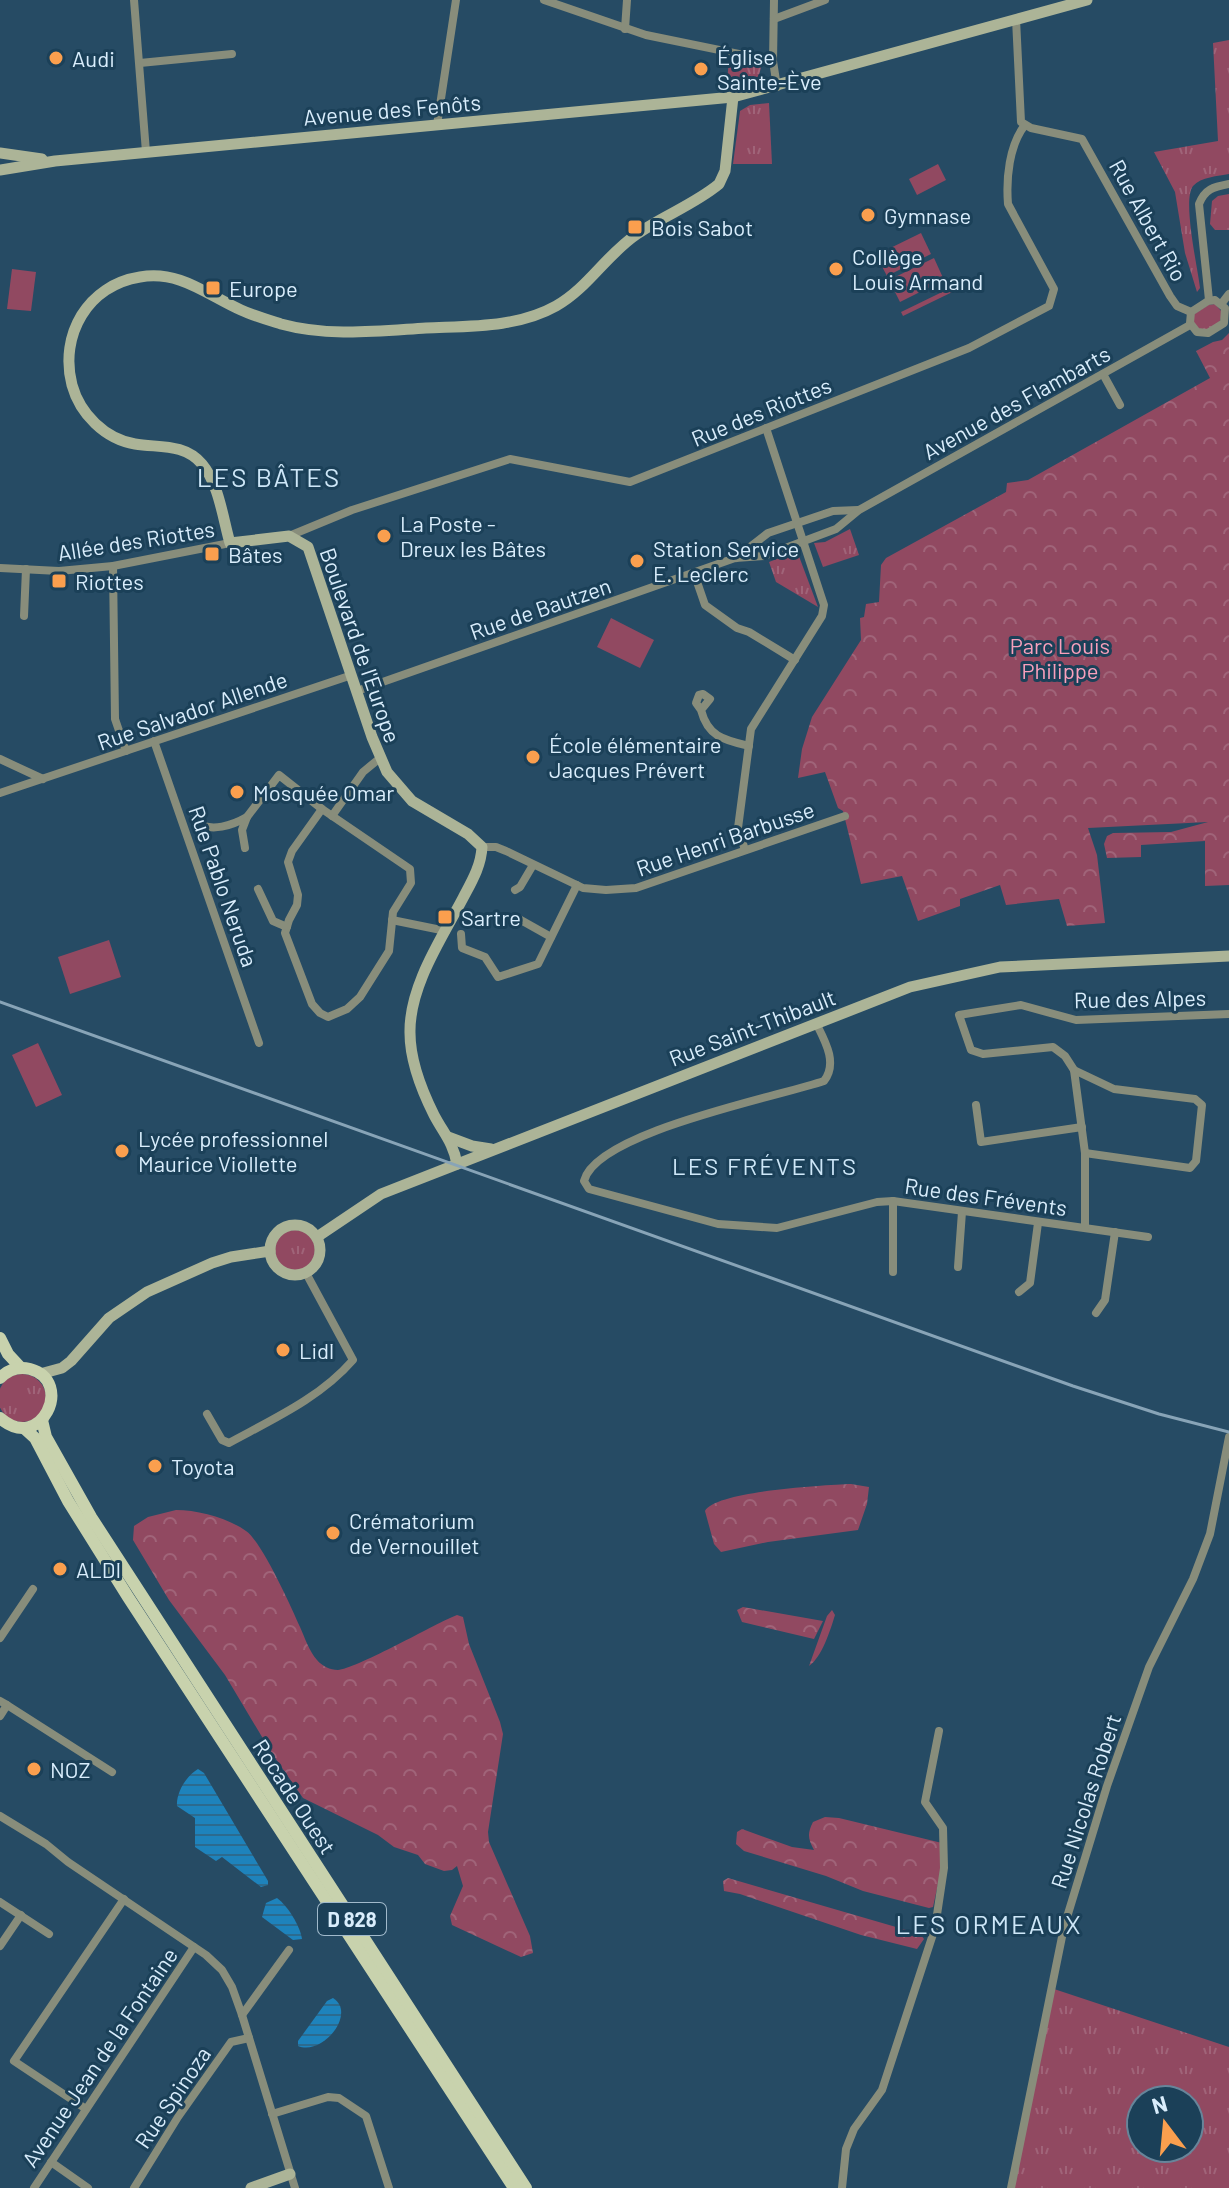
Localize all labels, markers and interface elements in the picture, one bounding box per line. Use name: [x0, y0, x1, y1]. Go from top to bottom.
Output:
place label: Église Sainte-Ève: [717, 43, 822, 94]
place label: Audi: [72, 45, 115, 71]
marker: Audi: [47, 49, 65, 67]
marker: Église Sainte-Ève: [692, 60, 710, 78]
street label: Avenue des Fenôts: [302, 88, 482, 130]
street label: Rue Albert Rio: [1105, 155, 1193, 285]
place label: Gymnase: [884, 202, 971, 228]
marker: Gymnase: [859, 206, 877, 224]
place label: Bois Sabot: [651, 214, 753, 240]
marker: Bois Sabot: [626, 218, 644, 236]
place label: Collège Louis Armand: [852, 243, 983, 294]
marker: Collège Louis Armand: [827, 260, 845, 278]
place label: Europe: [229, 275, 298, 301]
marker: Europe: [204, 279, 222, 297]
street label: Avenue des Flambarts: [918, 340, 1114, 464]
street label: Rue des Riottes: [687, 371, 835, 451]
district label: LES BÂTES: [197, 461, 341, 492]
place label: La Poste - Dreux les Bâtes: [400, 510, 546, 561]
street label: Allée des Riottes: [56, 515, 216, 565]
marker: La Poste - Dreux les Bâtes: [375, 527, 393, 545]
place label: Station Service E. Leclerc: [653, 535, 799, 586]
place label: Bâtes: [228, 541, 283, 567]
street label: Boulevard de l'Europe: [315, 544, 407, 746]
marker: Bâtes: [203, 545, 221, 563]
marker: Station Service E. Leclerc: [628, 552, 646, 570]
place label: Riottes: [75, 568, 144, 594]
marker: Riottes: [50, 572, 68, 590]
street label: Rue de Bautzen: [466, 572, 614, 644]
park label: Parc Louis Philippe: [1010, 632, 1110, 683]
street label: Rue Salvador Allende: [94, 665, 290, 755]
place label: École élémentaire Jacques Prévert: [549, 731, 721, 782]
marker: École élémentaire Jacques Prévert: [524, 748, 542, 766]
place label: Mosquée Omar: [253, 779, 394, 805]
marker: Mosquée Omar: [228, 783, 246, 801]
street label: Rue Henri Barbusse: [633, 795, 817, 881]
street label: Rue Pablo Neruda: [184, 802, 264, 970]
place label: Sartre: [461, 904, 521, 930]
marker: Sartre: [436, 908, 454, 926]
street label: Rue Saint-Thibault: [665, 983, 839, 1071]
street label: Rue des Alpes: [1074, 984, 1206, 1012]
place label: Lycée professionnel Maurice Viollette: [138, 1125, 328, 1176]
marker: Lycée professionnel Maurice Viollette: [113, 1142, 131, 1160]
district label: LES FRÉVENTS: [672, 1151, 858, 1180]
street label: Rue des Frévents: [903, 1172, 1069, 1220]
place label: Lidl: [299, 1337, 334, 1363]
marker: Lidl: [274, 1341, 292, 1359]
place label: Toyota: [171, 1453, 234, 1479]
marker: Toyota: [146, 1457, 164, 1475]
place label: Crématorium de Vernouillet: [349, 1507, 480, 1558]
marker: Crématorium de Vernouillet: [324, 1524, 342, 1542]
place label: ALDI: [76, 1556, 121, 1582]
marker: ALDI: [51, 1560, 69, 1578]
street label: Rue Nicolas Robert: [1045, 1711, 1125, 1891]
street label: Rocade Ouest: [248, 1734, 342, 1858]
place label: NOZ: [50, 1756, 91, 1782]
marker: NOZ: [25, 1760, 43, 1778]
road number: D 828: [318, 1903, 386, 1935]
district label: LES ORMEAUX: [895, 1908, 1083, 1939]
street label: Avenue Jean de la Fontaine: [16, 1942, 182, 2172]
street label: Rue Spinoza: [129, 2041, 215, 2153]
north arrow: [1125, 2084, 1205, 2164]
text: N: [1149, 2089, 1170, 2118]

